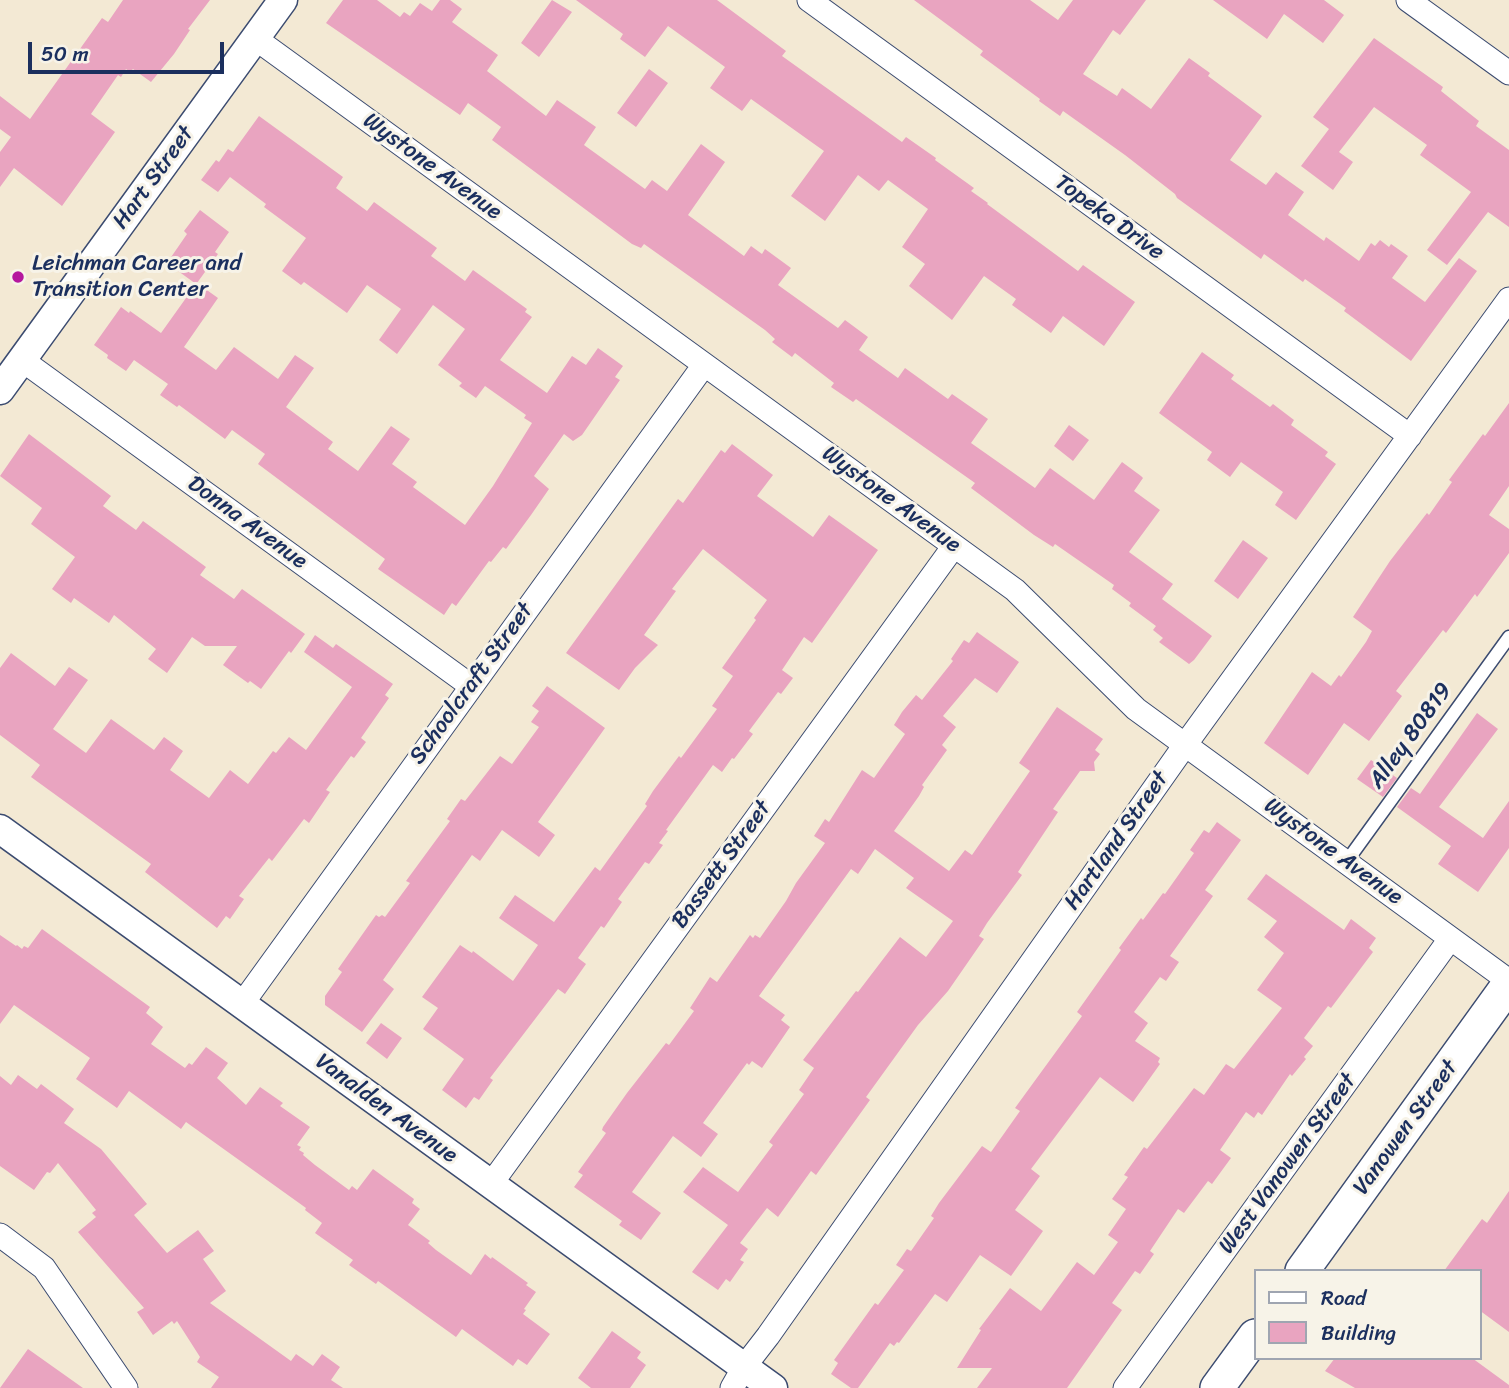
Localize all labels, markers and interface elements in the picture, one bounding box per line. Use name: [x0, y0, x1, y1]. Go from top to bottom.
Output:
scale bar: [32, 28, 228, 72]
text: 50 m: [41, 35, 89, 73]
street label: Wystone Avenue: [357, 107, 507, 227]
street label: Hart Street: [108, 121, 200, 235]
street label: Topeka Drive: [1049, 169, 1169, 267]
place label: Leichman Career and Transition Center: [32, 250, 242, 304]
marker: Leichman Career and Transition Center: [10, 269, 26, 285]
street label: Wystone Avenue: [816, 440, 966, 560]
street label: Donna Avenue: [182, 470, 312, 576]
street label: Schoolcraft Street: [404, 598, 540, 770]
street label: Alley 80819: [1363, 678, 1459, 794]
street label: Hartland Street: [1059, 766, 1175, 916]
street label: Wystone Avenue: [1258, 792, 1408, 912]
street label: Bassett Street: [666, 796, 778, 934]
street label: Vanalden Avenue: [309, 1048, 463, 1170]
street label: Vanowen Street: [1348, 1055, 1464, 1201]
street label: West Vanowen Street: [1213, 1068, 1363, 1260]
legend: [1254, 1269, 1481, 1360]
text: Road: [1321, 1279, 1366, 1317]
text: Building: [1321, 1314, 1396, 1352]

